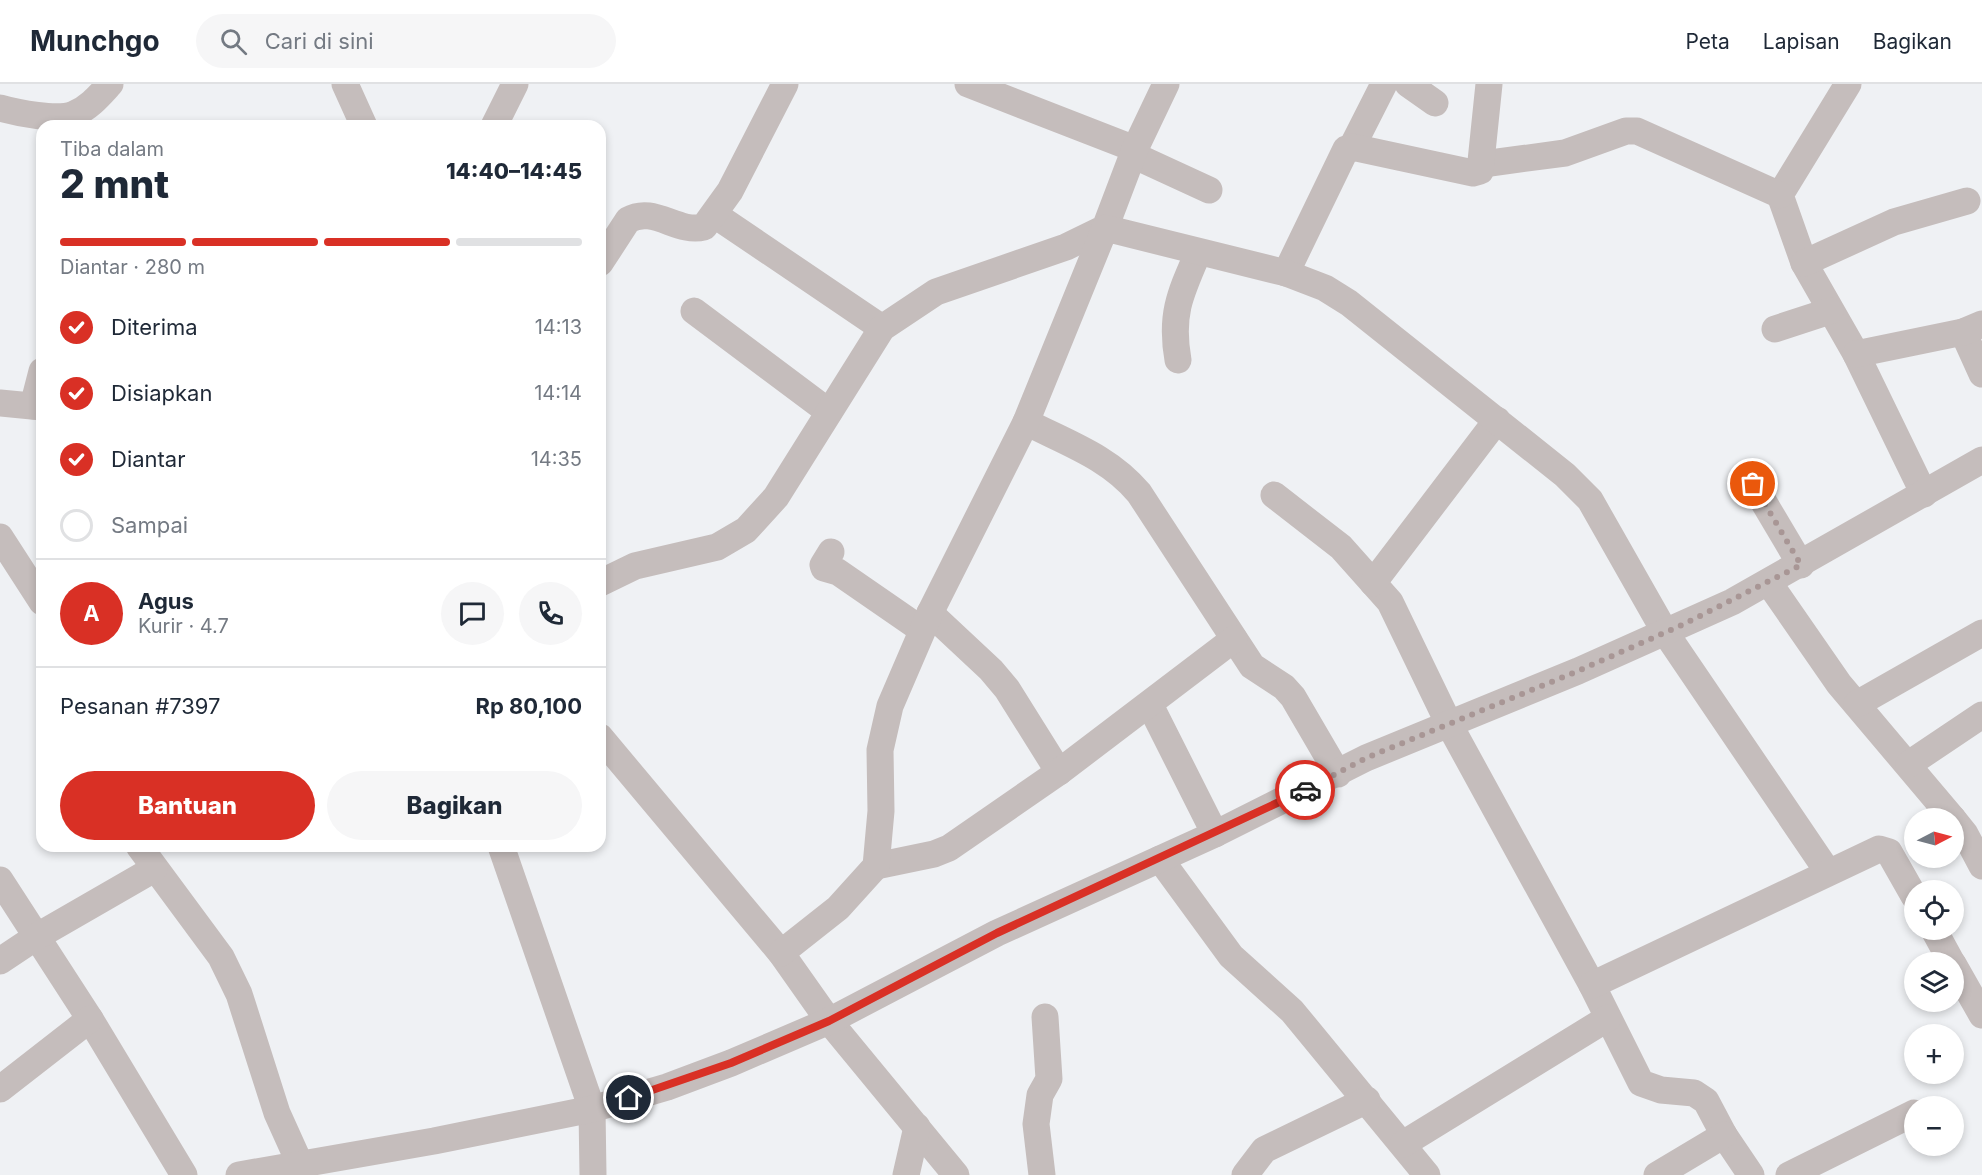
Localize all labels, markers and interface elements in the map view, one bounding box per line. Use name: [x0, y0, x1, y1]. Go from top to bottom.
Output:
search box: [196, 14, 616, 68]
text: Munchgo: [30, 24, 160, 58]
icon: search: [217, 25, 250, 58]
text: Cari di sini: [265, 28, 374, 54]
text: Peta: [1686, 29, 1730, 54]
text: Lapisan: [1763, 29, 1840, 54]
text: Bagikan: [1873, 29, 1952, 54]
text: Tiba dalam: [60, 137, 164, 161]
text: 14:40–14:45: [446, 158, 582, 184]
text: 2 mnt: [60, 160, 169, 207]
text: Diantar · 280 m: [60, 255, 205, 279]
icon: check: [60, 311, 93, 344]
text: Diterima: [111, 314, 198, 340]
text: 14:13: [535, 315, 582, 339]
icon: check: [60, 377, 93, 410]
text: Disiapkan: [111, 380, 212, 406]
text: 14:14: [534, 381, 582, 405]
icon: check: [60, 443, 93, 476]
text: Diantar: [111, 446, 186, 472]
text: 14:35: [531, 447, 582, 471]
pin: [1727, 458, 1778, 509]
icon: bag: [1736, 467, 1769, 500]
text: Sampai: [111, 512, 188, 538]
button: chat: [441, 582, 504, 645]
button: phone: [519, 582, 582, 645]
text: Agus: [138, 588, 194, 614]
text: A: [83, 600, 100, 626]
text: Kurir · 4.7: [138, 614, 229, 638]
text: Pesanan #7397: [60, 693, 221, 719]
text: Rp 80,100: [475, 693, 582, 719]
courier: [1275, 760, 1335, 820]
button: Bantuan: [60, 771, 315, 840]
button: Bagikan: [327, 771, 582, 840]
icon: car: [1289, 774, 1322, 807]
north arrow: [1904, 808, 1964, 868]
map controls: [1904, 808, 1964, 1156]
button: locate: [1904, 880, 1964, 940]
button: layers: [1904, 952, 1964, 1012]
button: +: [1904, 1024, 1964, 1084]
pin: [603, 1072, 654, 1123]
icon: home: [612, 1081, 645, 1114]
button: −: [1904, 1096, 1964, 1156]

